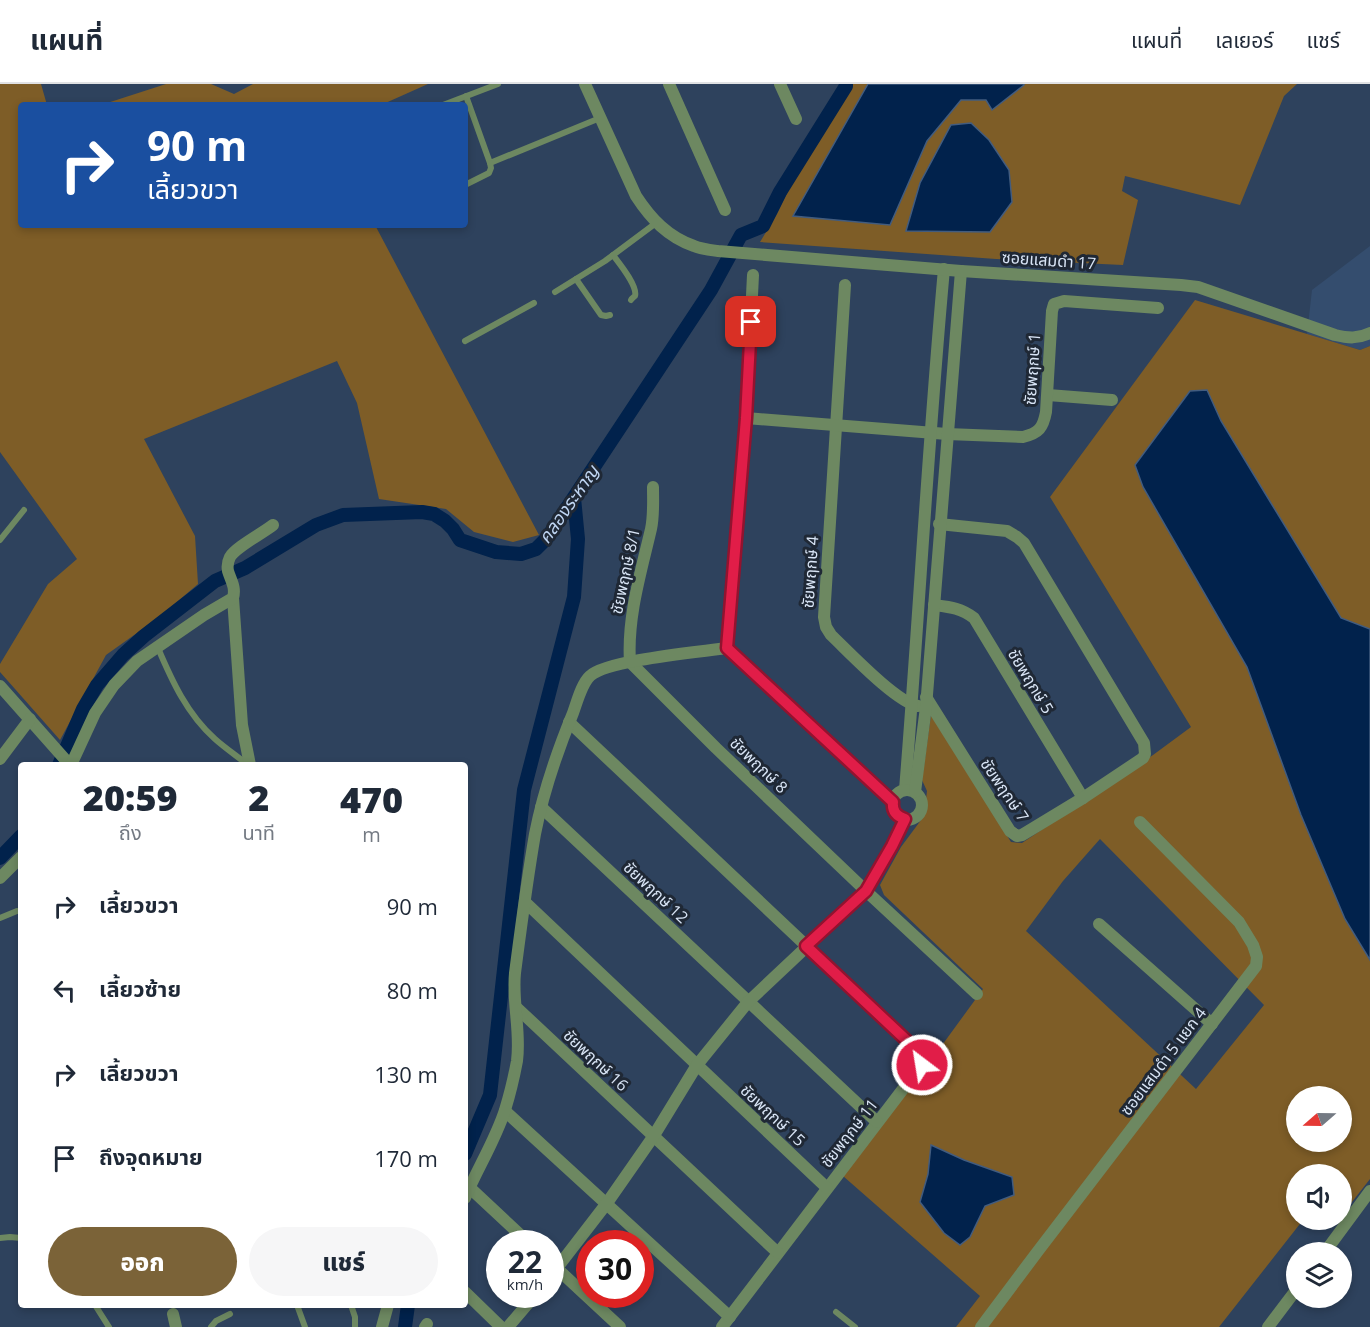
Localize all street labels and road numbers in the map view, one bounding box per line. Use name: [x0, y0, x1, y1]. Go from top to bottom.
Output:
street label: ซอยแสมดำ 17: [1001, 246, 1097, 274]
street label: ชัยพฤกษ์ 1: [1019, 332, 1045, 406]
street label: ชัยพฤกษ์ 8/1: [605, 526, 645, 616]
street label: ชัยพฤกษ์ 4: [797, 535, 823, 609]
street label: ชัยพฤกษ์ 5: [1003, 644, 1059, 718]
street label: ชัยพฤกษ์ 8: [725, 732, 793, 798]
street label: ชัยพฤกษ์ 7: [976, 754, 1034, 826]
street label: ชัยพฤกษ์ 12: [619, 856, 693, 928]
street label: ซอยแสมดำ 5 แยก 4: [1115, 1002, 1211, 1120]
street label: ชัยพฤกษ์ 16: [559, 1024, 633, 1096]
street label: ชัยพฤกษ์ 15: [736, 1079, 810, 1151]
street label: ชัยพฤกษ์ 11: [815, 1094, 883, 1172]

